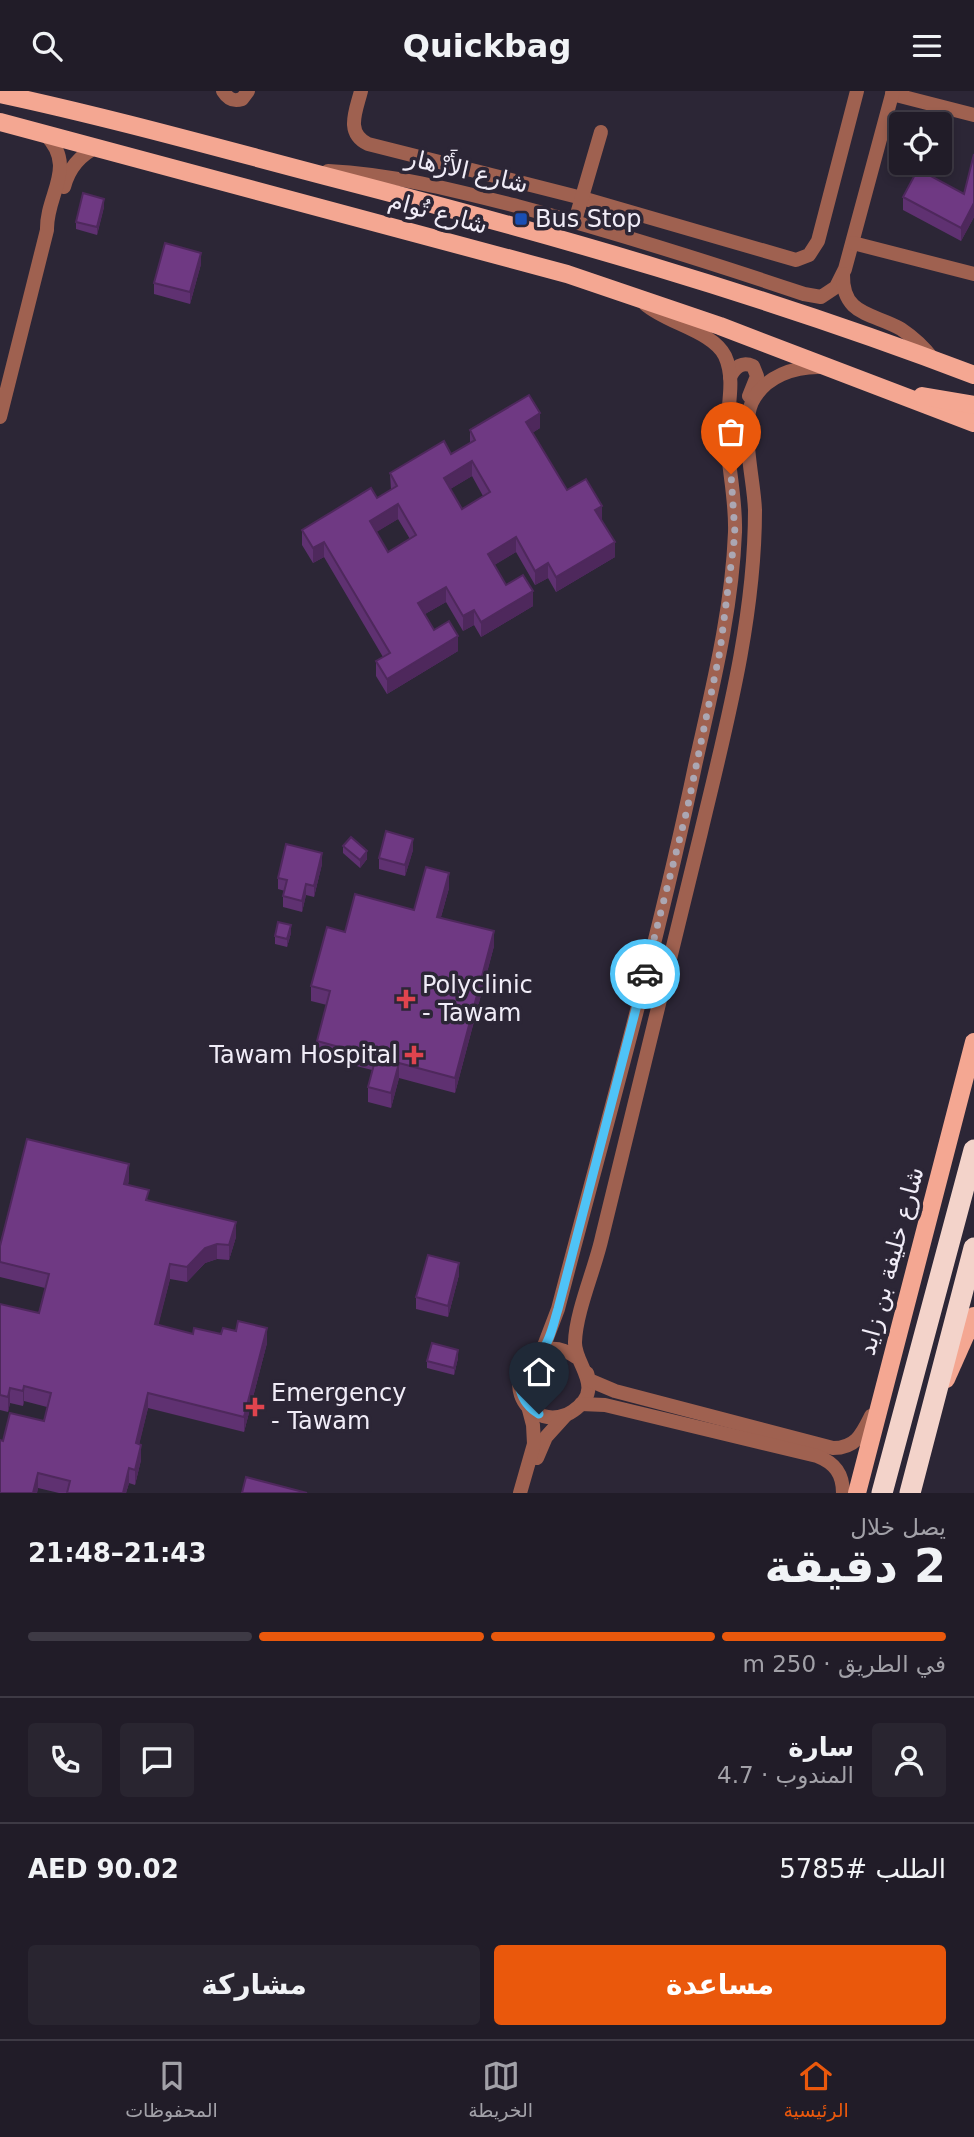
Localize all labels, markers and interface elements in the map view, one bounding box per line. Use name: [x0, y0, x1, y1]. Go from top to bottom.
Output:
icon: search: [28, 27, 66, 65]
text: Quickbag: [403, 27, 571, 65]
icon: menu: [908, 27, 946, 65]
map controls: [889, 112, 952, 175]
button: locate: [889, 112, 952, 175]
street label: شارع الأَزْهار: [402, 139, 532, 199]
street label: شارع تُوام: [385, 186, 491, 240]
place label: Bus Stop: [535, 205, 641, 233]
marker: Bus Stop: [513, 211, 529, 227]
pin: [701, 402, 761, 474]
icon: bag: [712, 413, 750, 451]
courier: [610, 939, 680, 1009]
icon: car: [626, 955, 664, 993]
place label: Polyclinic - Tawam: [422, 971, 533, 1027]
marker: Polyclinic - Tawam: [396, 989, 416, 1009]
place label: Tawam Hospital: [208, 1041, 398, 1069]
marker: Tawam Hospital: [404, 1045, 424, 1065]
street label: شارع خليفة بن زايد: [852, 1164, 930, 1358]
pin: [509, 1342, 569, 1414]
icon: home: [520, 1353, 558, 1391]
place label: Emergency - Tawam: [271, 1379, 406, 1435]
marker: Emergency - Tawam: [245, 1397, 265, 1417]
text: يصل خلال: [850, 1514, 946, 1540]
text: 21:43–21:48: [28, 1538, 207, 1568]
text: 2 دقيقة: [764, 1539, 946, 1593]
text: في الطريق · 250 m: [742, 1651, 946, 1677]
button: phone: [28, 1723, 102, 1797]
button: chat: [120, 1723, 194, 1797]
button: person: [872, 1723, 946, 1797]
text: سارة: [788, 1732, 854, 1762]
text: المندوب · 4.7: [717, 1762, 854, 1788]
text: AED 90.02: [28, 1854, 179, 1884]
text: الطلب #5785: [779, 1854, 946, 1884]
button: مشاركة: [28, 1945, 480, 2025]
button: مساعدة: [494, 1945, 946, 2025]
tab: المحفوظات: [125, 2057, 218, 2121]
tab: الخريطة: [468, 2057, 533, 2121]
tab: الرئيسية: [783, 2057, 849, 2121]

